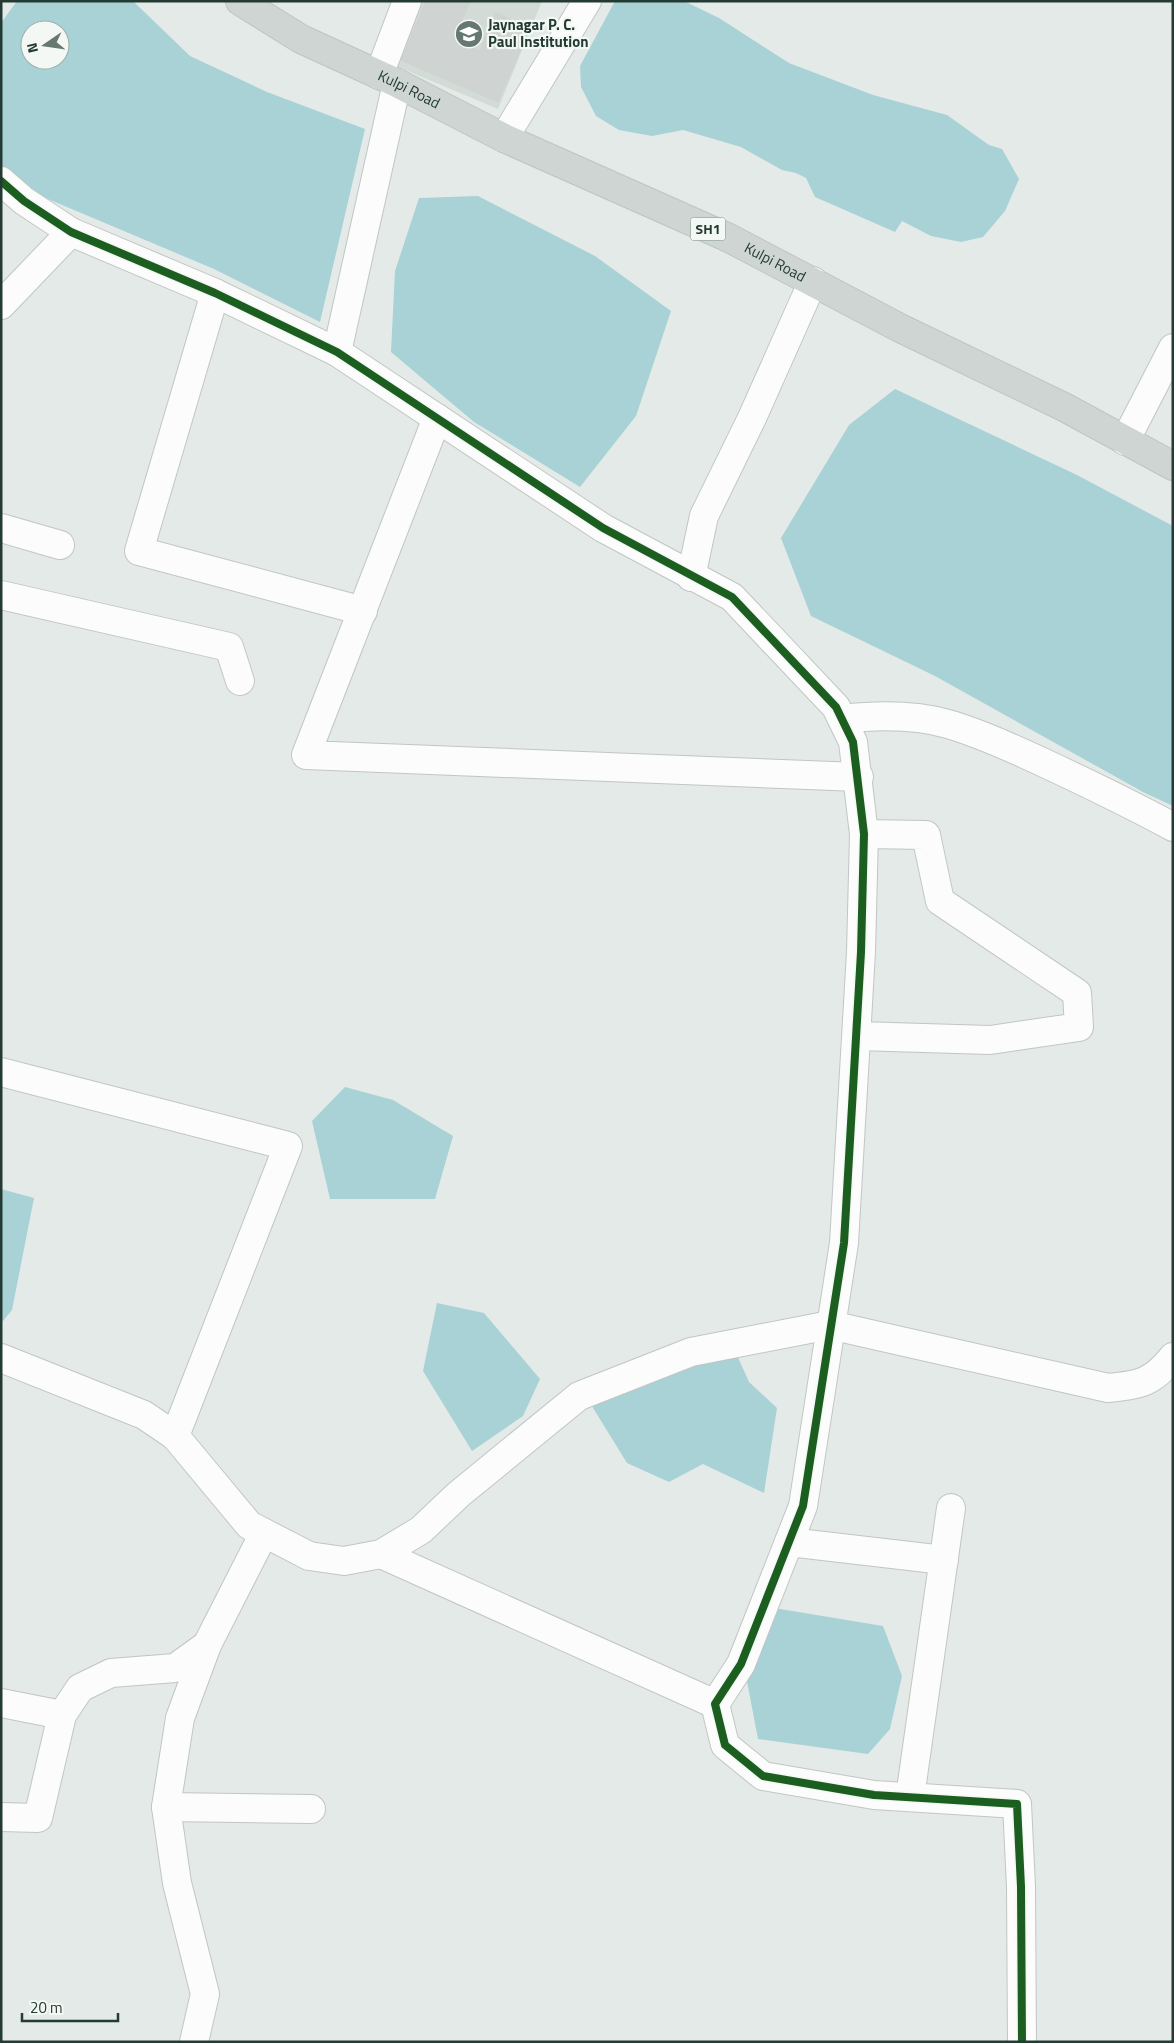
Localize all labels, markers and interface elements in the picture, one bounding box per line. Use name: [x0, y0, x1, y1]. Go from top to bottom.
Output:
place label: Jaynagar P. C. Paul Institution: [488, 13, 588, 53]
school or university icon: Jaynagar P. C. Paul Institution: [454, 19, 484, 49]
north arrow: [20, 20, 70, 70]
text: N: [21, 41, 43, 55]
street label: Kulpi Road: [374, 64, 444, 114]
road number: SH1: [690, 218, 726, 240]
street label: Kulpi Road: [740, 236, 810, 288]
scale bar: [22, 1990, 119, 2022]
text: 20 m: [30, 1996, 63, 2019]

